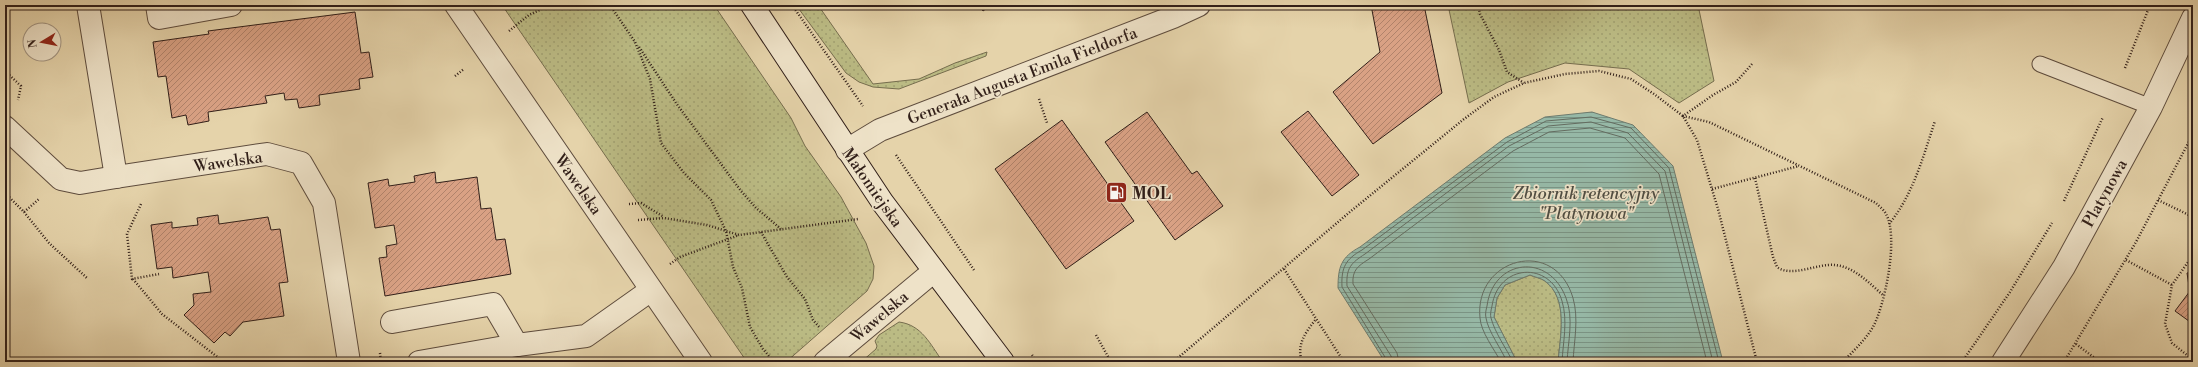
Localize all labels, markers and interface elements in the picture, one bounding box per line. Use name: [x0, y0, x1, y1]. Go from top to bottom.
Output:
north arrow: [22, 22, 62, 62]
street label: Generała Augusta Emila Fieldorfa: [905, 22, 1141, 129]
text: N: [25, 38, 41, 49]
street label: Małomiejska: [837, 144, 907, 232]
street label: Wawelska: [191, 147, 265, 177]
street label: Wawelska: [550, 150, 607, 219]
street label: Platynowa: [2078, 155, 2132, 231]
fuel station icon: MOL: [1103, 180, 1129, 206]
water label: Zbiornik retencyjny "Platynowa": [1513, 183, 1660, 225]
place label: MOL: [1132, 184, 1171, 204]
street label: Wawelska: [846, 286, 913, 347]

